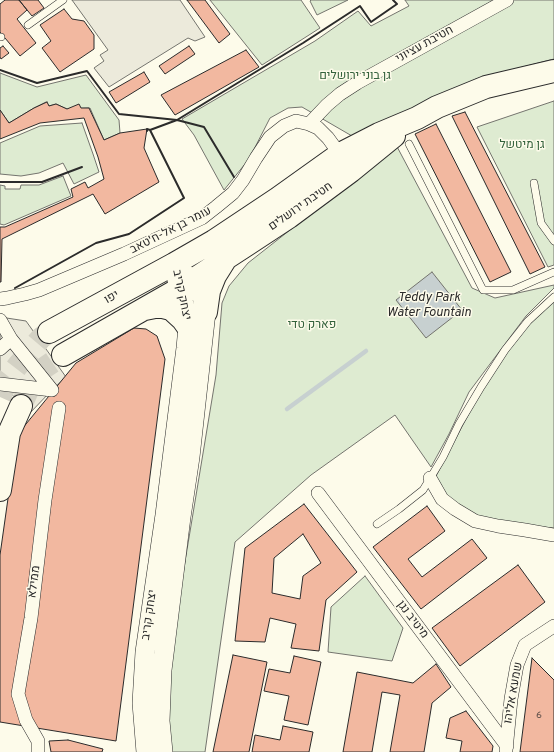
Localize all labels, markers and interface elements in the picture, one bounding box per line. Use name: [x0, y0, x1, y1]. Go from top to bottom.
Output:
street label: חטיבת עציוני: [394, 23, 456, 67]
park label: גן בוני ירושלים: [319, 70, 391, 84]
park label: גן מיטשל: [499, 139, 545, 153]
street label: חטיבת ירושלים: [266, 180, 336, 234]
street label: עומר בן אל-ח'טאב: [128, 204, 214, 258]
street label: יצחק קריב: [169, 269, 193, 321]
street label: יפו: [102, 288, 122, 308]
water label: Teddy Park Water Fountain: [387, 290, 471, 321]
park label: פארק טדי: [288, 319, 336, 333]
street label: ממילא: [26, 565, 44, 599]
street label: יצחק קריב: [139, 589, 161, 641]
street label: מיטיב נגן: [393, 598, 431, 642]
street label: שמעא אליהו: [501, 661, 527, 725]
house number: 6: [536, 710, 542, 722]

